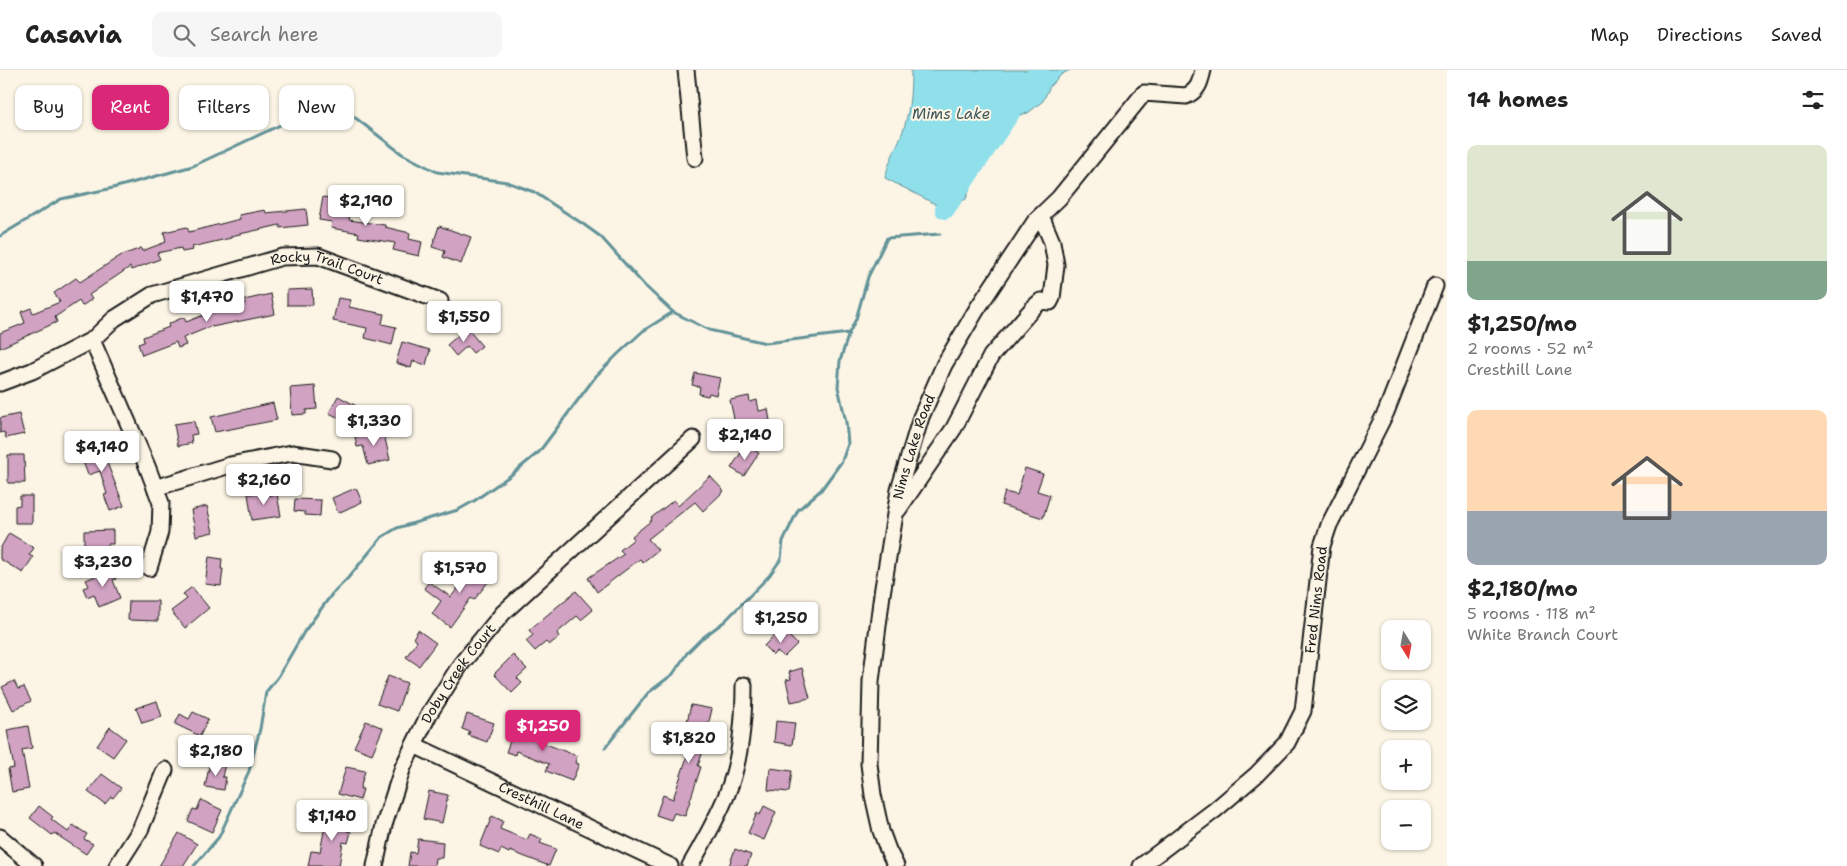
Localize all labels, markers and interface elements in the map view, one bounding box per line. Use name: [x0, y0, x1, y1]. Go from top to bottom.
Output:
search box: [152, 12, 502, 57]
text: Casavia: [25, 19, 122, 51]
icon: search: [170, 21, 198, 49]
text: Search here: [210, 22, 318, 47]
text: Map: [1591, 23, 1629, 47]
text: Directions: [1657, 23, 1743, 47]
text: Saved: [1771, 23, 1822, 47]
chip: Buy: [15, 85, 82, 130]
chip: Rent: [92, 85, 169, 130]
chip: Filters: [179, 85, 269, 130]
chip: New: [279, 85, 354, 130]
text: 14 homes: [1467, 86, 1568, 114]
icon: filters: [1799, 86, 1827, 114]
water label: Mims Lake: [912, 104, 990, 124]
icon: home: [1602, 178, 1692, 268]
pin: $2,190: [325, 184, 407, 227]
text: $2,190: [339, 190, 393, 211]
street label: Rocky Trail Court: [268, 247, 386, 288]
pin: $1,470: [166, 280, 248, 323]
text: $1,470: [180, 286, 234, 307]
pin: $1,550: [423, 300, 505, 343]
text: $1,550: [438, 306, 490, 327]
text: $1,250/mo: [1467, 310, 1577, 338]
text: 2 rooms · 52 m²: [1467, 338, 1594, 359]
text: Cresthill Lane: [1467, 359, 1573, 380]
street label: Nims Lake Road: [889, 391, 939, 501]
pin: $1,330: [333, 404, 415, 447]
text: $1,330: [347, 410, 401, 431]
pin: $2,140: [704, 418, 786, 461]
text: $2,140: [718, 424, 772, 445]
pin: $4,140: [61, 430, 143, 473]
text: $4,140: [75, 436, 129, 457]
icon: home: [1602, 443, 1692, 533]
pin: $2,160: [223, 464, 305, 506]
text: $2,160: [237, 469, 291, 490]
street label: Fred Nims Road: [1301, 545, 1331, 654]
pin: $3,230: [62, 546, 144, 588]
text: $3,230: [73, 551, 133, 572]
pin: $1,570: [419, 552, 501, 594]
text: $1,570: [433, 557, 487, 578]
text: $2,180/mo: [1467, 575, 1578, 603]
pin: $1,250: [740, 602, 822, 644]
text: 5 rooms · 118 m²: [1467, 603, 1596, 624]
text: $1,250: [754, 607, 808, 628]
street label: Doby Creek Court: [417, 620, 500, 726]
north arrow: [1381, 620, 1431, 670]
map controls: [1381, 620, 1431, 850]
text: White Branch Court: [1467, 624, 1618, 645]
button: layers: [1381, 680, 1431, 730]
pin: $1,250: [502, 710, 584, 752]
text: $1,250: [516, 715, 570, 736]
pin: $1,820: [648, 722, 730, 764]
text: $1,820: [662, 727, 716, 748]
pin: $2,180: [175, 734, 257, 777]
text: $2,180: [189, 740, 243, 761]
button: +: [1381, 740, 1431, 790]
street label: Cresthill Lane: [496, 777, 587, 833]
pin: $1,140: [291, 800, 373, 842]
button: −: [1381, 800, 1431, 850]
text: $1,140: [307, 805, 357, 826]

